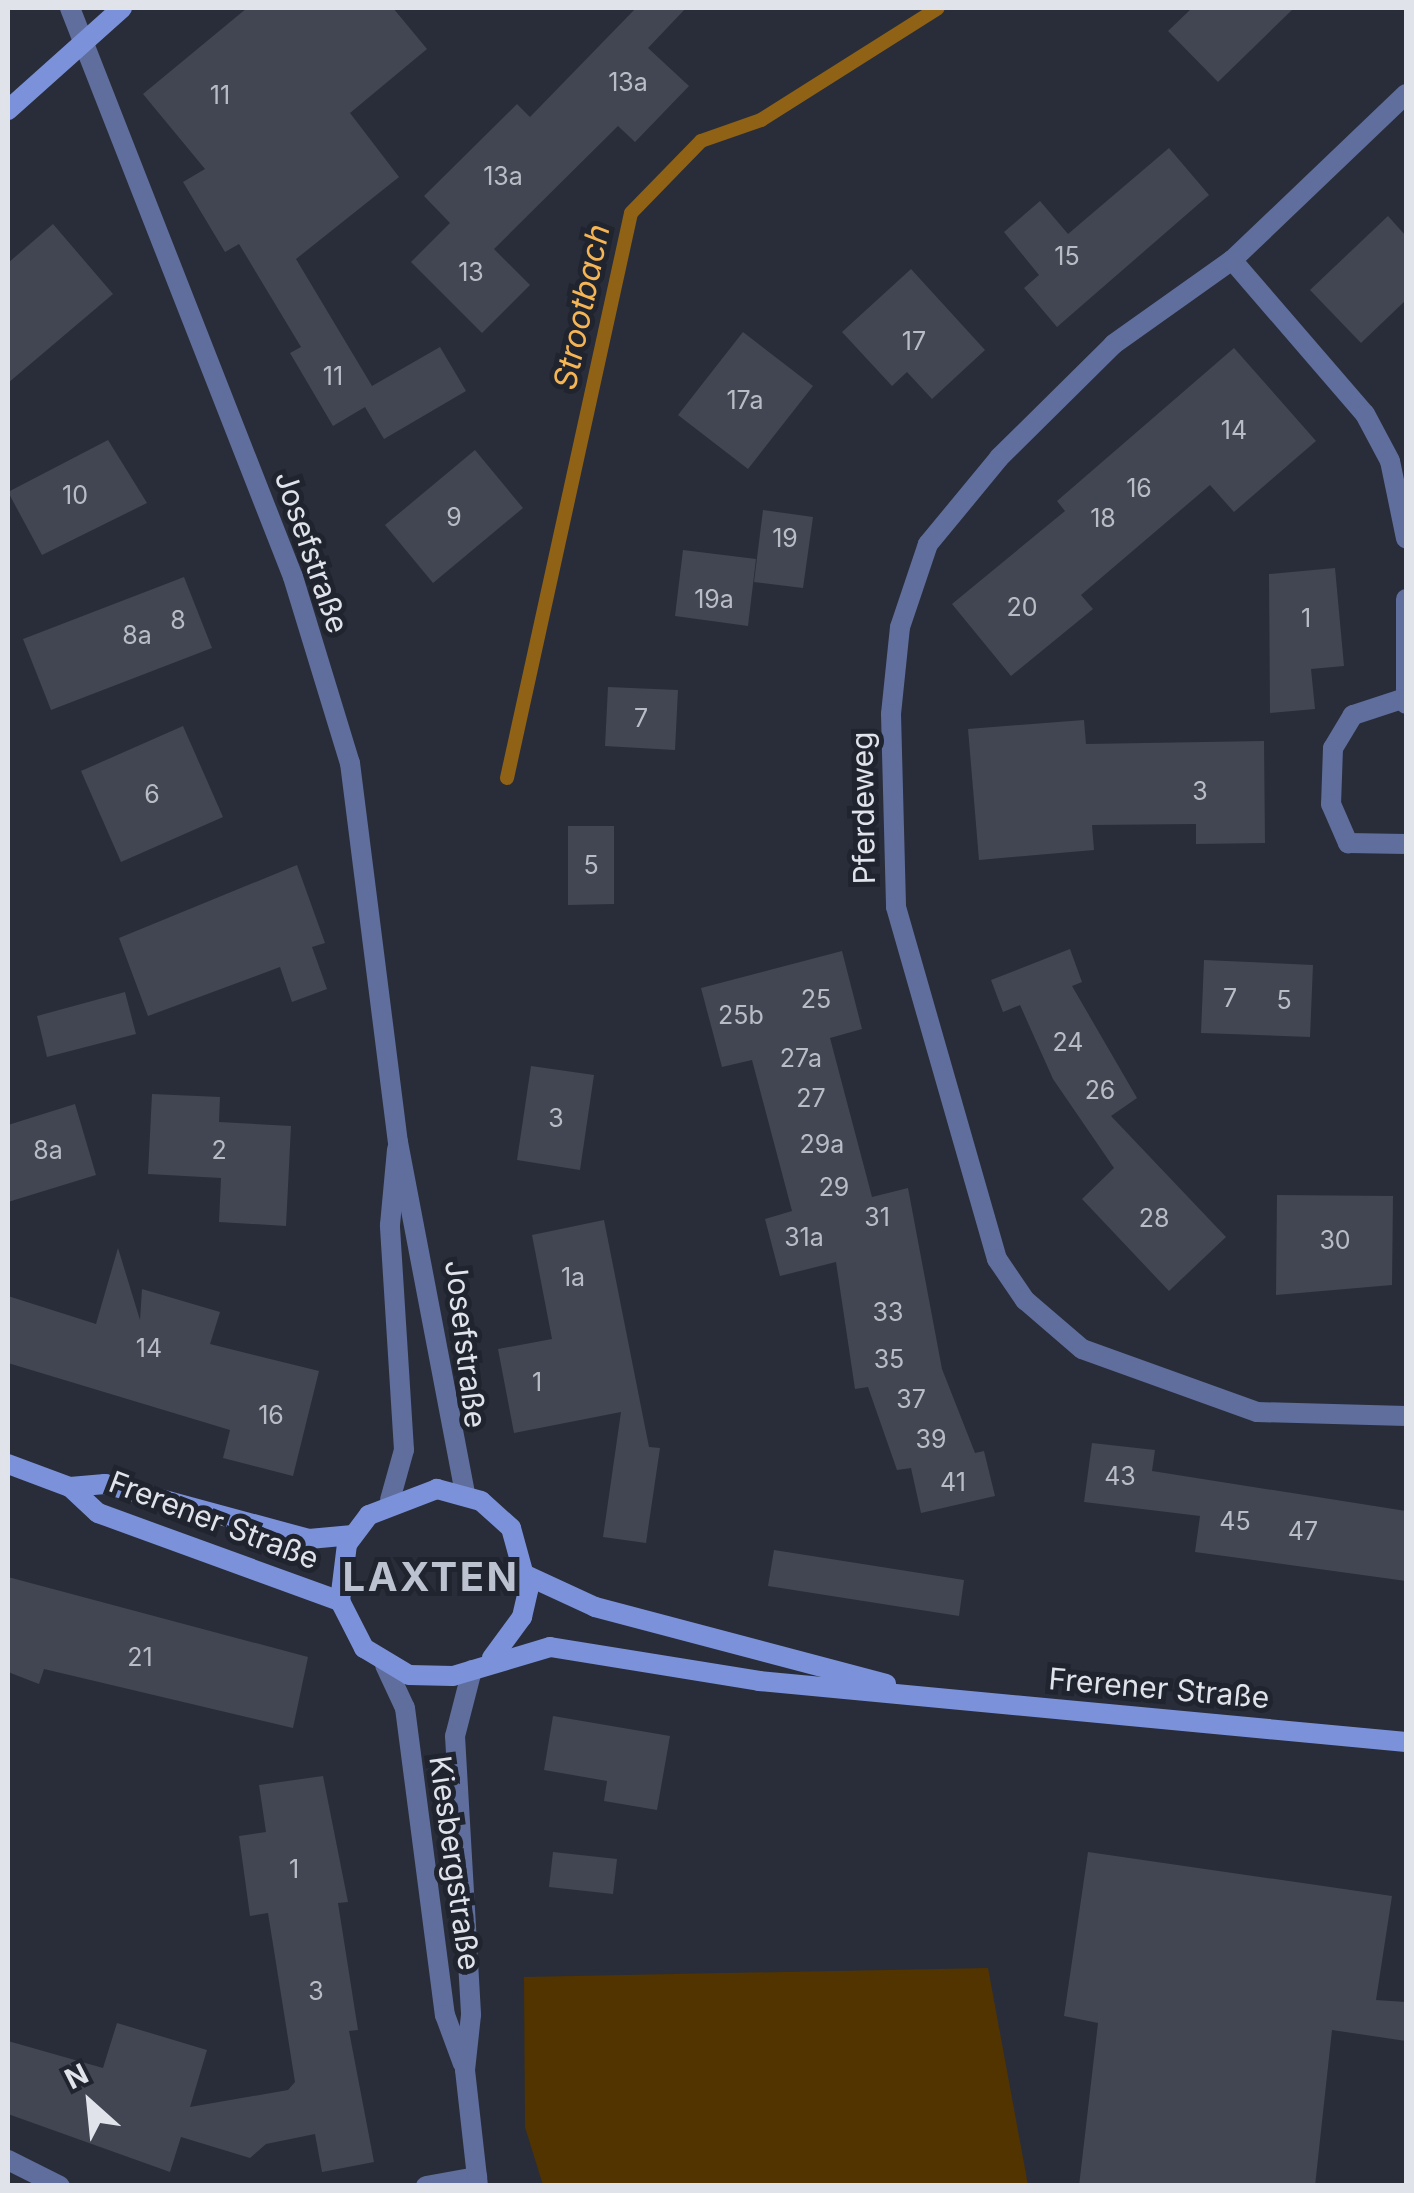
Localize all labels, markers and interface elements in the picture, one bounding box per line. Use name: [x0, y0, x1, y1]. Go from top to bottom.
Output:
house number: 13a: [608, 67, 648, 97]
house number: 11: [210, 80, 230, 110]
house number: 13a: [483, 161, 523, 191]
water label: Strootbach: [546, 221, 618, 393]
house number: 15: [1054, 241, 1080, 271]
house number: 13: [458, 257, 484, 287]
house number: 17: [902, 326, 926, 356]
house number: 11: [323, 361, 343, 391]
house number: 17a: [726, 385, 764, 415]
house number: 14: [1221, 415, 1247, 445]
street label: Josefstraße: [268, 466, 356, 638]
house number: 16: [1126, 473, 1152, 503]
house number: 10: [62, 480, 88, 510]
house number: 9: [446, 502, 462, 532]
house number: 18: [1090, 503, 1116, 533]
house number: 19: [772, 523, 798, 553]
house number: 19a: [694, 584, 734, 614]
house number: 20: [1006, 592, 1038, 622]
house number: 1: [1301, 603, 1311, 633]
house number: 8: [170, 605, 186, 635]
house number: 8a: [122, 620, 152, 650]
house number: 7: [634, 703, 648, 733]
street label: Pferdeweg: [844, 731, 882, 885]
house number: 3: [1192, 776, 1208, 806]
house number: 6: [144, 779, 160, 809]
house number: 5: [583, 850, 599, 880]
house number: 7: [1223, 983, 1237, 1013]
house number: 25: [801, 984, 831, 1014]
house number: 5: [1276, 985, 1292, 1015]
house number: 25b: [718, 1000, 764, 1030]
house number: 24: [1052, 1027, 1084, 1057]
house number: 27a: [780, 1043, 822, 1073]
house number: 26: [1085, 1075, 1115, 1105]
house number: 27: [796, 1083, 826, 1113]
house number: 3: [548, 1103, 564, 1133]
house number: 29a: [800, 1129, 844, 1159]
house number: 8a: [33, 1135, 63, 1165]
house number: 2: [211, 1135, 227, 1165]
house number: 29: [819, 1172, 849, 1202]
house number: 31: [864, 1202, 890, 1232]
house number: 28: [1139, 1203, 1169, 1233]
house number: 31a: [784, 1222, 824, 1252]
house number: 30: [1319, 1225, 1351, 1255]
street label: Josefstraße: [438, 1258, 494, 1430]
house number: 1a: [561, 1262, 585, 1292]
house number: 33: [873, 1297, 903, 1327]
house number: 14: [136, 1333, 162, 1363]
house number: 35: [874, 1344, 904, 1374]
house number: 1: [532, 1367, 542, 1397]
house number: 37: [896, 1384, 926, 1414]
house number: 16: [258, 1400, 284, 1430]
house number: 39: [916, 1424, 946, 1454]
house number: 43: [1104, 1461, 1136, 1491]
street label: Frerener Straße: [104, 1464, 324, 1576]
house number: 41: [940, 1467, 966, 1497]
house number: 45: [1219, 1506, 1251, 1536]
house number: 47: [1288, 1516, 1318, 1546]
district label: LAXTEN: [343, 1553, 519, 1601]
house number: 21: [127, 1642, 153, 1672]
street label: Frerener Straße: [1047, 1660, 1271, 1716]
street label: Kiesbergstraße: [422, 1754, 488, 1972]
house number: 1: [289, 1854, 299, 1884]
house number: 3: [308, 1976, 324, 2006]
north arrow: [40, 2053, 140, 2153]
text: N: [59, 2056, 94, 2096]

